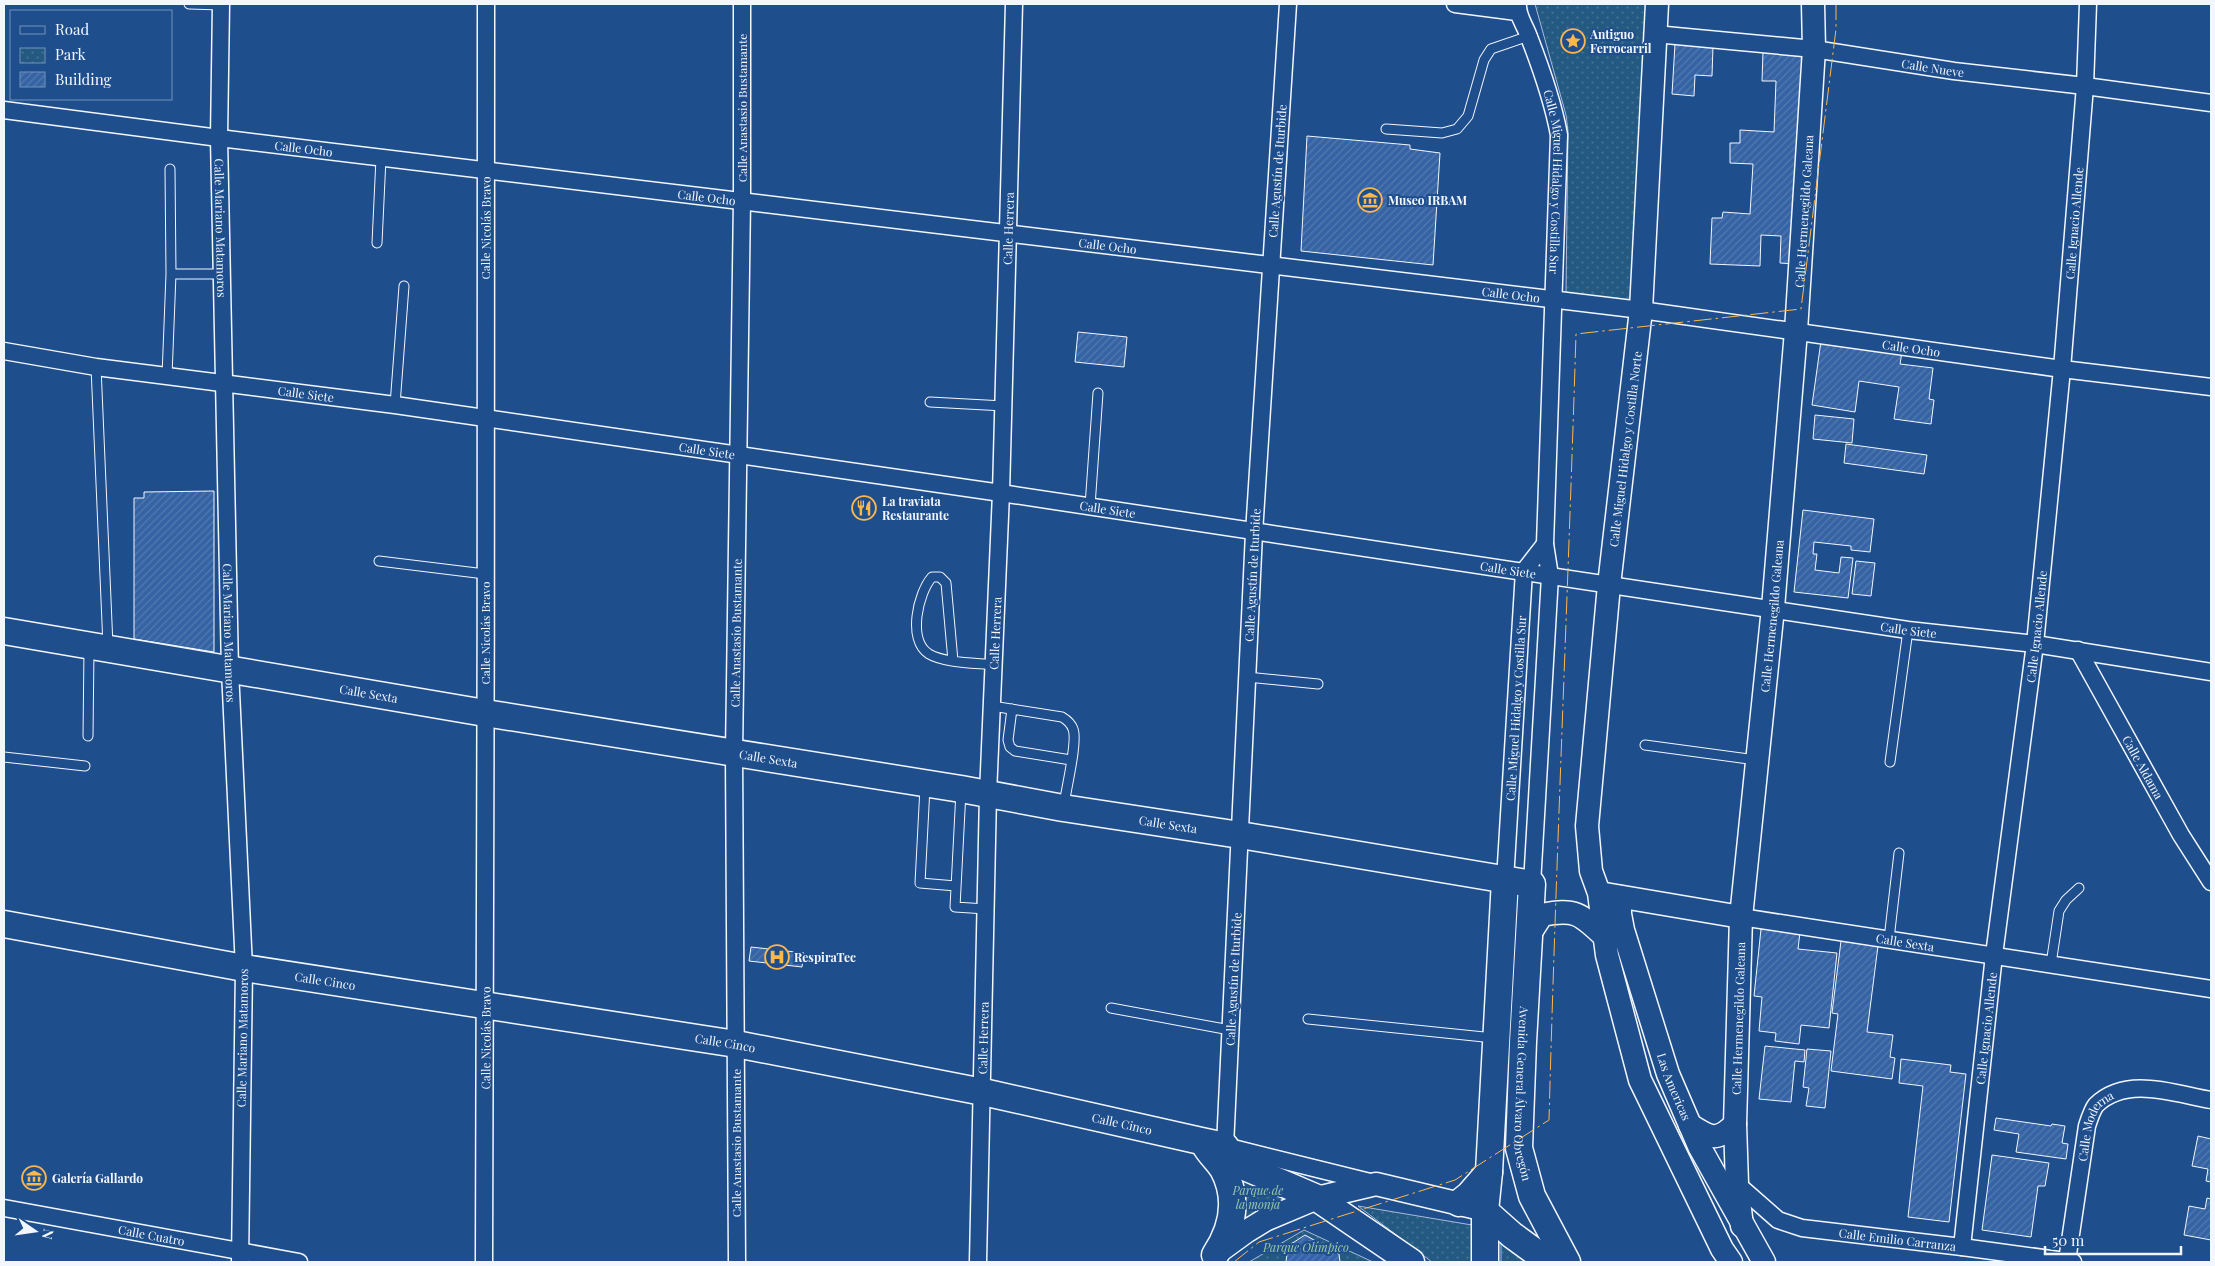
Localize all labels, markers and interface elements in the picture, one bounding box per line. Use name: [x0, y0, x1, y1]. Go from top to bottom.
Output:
legend: [10, 10, 172, 100]
text: Road: [55, 19, 89, 39]
place label: Antiguo Ferrocarril: [1589, 26, 1652, 56]
place icon: Antiguo Ferrocarril: [1560, 28, 1586, 54]
street label: Calle Anastasio Bustamante: [734, 34, 750, 182]
text: Park: [55, 44, 87, 64]
street label: Calle Nueve: [1900, 55, 1965, 80]
text: Building: [55, 69, 112, 89]
street label: Calle Miguel Hidalgo y Costilla Sur: [1540, 88, 1567, 275]
street label: Calle Agustín de Iturbide: [1264, 104, 1290, 238]
street label: Calle Hermenegildo Galeana: [1791, 134, 1817, 288]
street label: Calle Ocho: [274, 137, 334, 160]
street label: Calle Mariano Matamoros: [211, 158, 230, 298]
street label: Calle Ignacio Allende: [2061, 166, 2086, 280]
street label: Calle Nicolás Bravo: [477, 176, 493, 280]
street label: Calle Ocho: [677, 186, 737, 208]
museum icon: Museo IRBAM: [1357, 187, 1383, 213]
street label: Calle Herrera: [999, 192, 1017, 265]
place label: Museo IRBAM: [1388, 192, 1467, 208]
street label: Calle Ocho: [1078, 234, 1138, 257]
street label: Calle Ocho: [1481, 283, 1541, 306]
street label: Calle Ocho: [1881, 336, 1942, 360]
street label: Calle Miguel Hidalgo y Costilla Norte: [1605, 350, 1645, 548]
street label: Calle Siete: [277, 382, 335, 405]
street label: Calle Siete: [678, 438, 736, 462]
place label: La traviata Restaurante: [882, 493, 949, 523]
restaurant icon: La traviata Restaurante: [851, 495, 877, 521]
street label: Calle Siete: [1079, 497, 1137, 521]
street label: Calle Agustín de Iturbide: [1241, 508, 1263, 642]
street label: Calle Hermenegildo Galeana: [1756, 539, 1787, 693]
street label: Calle Siete: [1479, 557, 1537, 582]
street label: Calle Anastasio Bustamante: [727, 559, 745, 707]
street label: Calle Mariano Matamoros: [220, 563, 240, 703]
street label: Calle Ignacio Allende: [2022, 570, 2050, 684]
street label: Calle Nicolás Bravo: [477, 581, 493, 684]
street label: Calle Herrera: [985, 596, 1005, 670]
street label: Calle Miguel Hidalgo y Costilla Sur: [1502, 615, 1529, 801]
street label: Calle Siete: [1879, 618, 1938, 641]
street label: Calle Sexta: [338, 680, 399, 706]
street label: Calle Aldama: [2119, 733, 2167, 802]
street label: Calle Sexta: [738, 746, 799, 771]
street label: Calle Sexta: [1138, 812, 1198, 836]
street label: Calle Agustín de Iturbide: [1222, 912, 1244, 1046]
street label: Calle Sexta: [1875, 930, 1935, 955]
street label: Calle Hermenegildo Galeana: [1728, 942, 1748, 1095]
hospital icon: RespiraTec: [764, 944, 790, 970]
place label: RespiraTec: [794, 949, 856, 965]
street label: Calle Mariano Matamoros: [233, 968, 251, 1108]
street label: Calle Cinco: [293, 968, 357, 993]
street label: Calle Ignacio Allende: [1972, 971, 2000, 1085]
street label: Calle Nicolás Bravo: [477, 986, 494, 1090]
street label: Calle Herrera: [974, 1001, 992, 1075]
street label: Avenida General Álvaro Obregón: [1511, 1005, 1535, 1182]
street label: Calle Cinco: [694, 1030, 757, 1056]
street label: Las Americas: [1654, 1051, 1695, 1123]
street label: Calle Anastasio Bustamante: [728, 1069, 744, 1217]
street label: Calle Moderna: [2074, 1087, 2116, 1162]
street label: Calle Cinco: [1090, 1109, 1154, 1138]
museum icon: Galería Gallardo: [21, 1165, 47, 1191]
place label: Galería Gallardo: [52, 1170, 143, 1186]
park label: Parque de la monja: [1232, 1182, 1283, 1212]
north arrow: [10, 1206, 60, 1256]
street label: Calle Cuatro: [117, 1221, 186, 1249]
street label: Calle Emilio Carranza: [1838, 1224, 1957, 1254]
scale bar: [2045, 1224, 2181, 1256]
text: N: [38, 1227, 59, 1241]
text: 50 m: [2052, 1230, 2085, 1250]
park label: Parque Olímpico: [1262, 1239, 1349, 1255]

